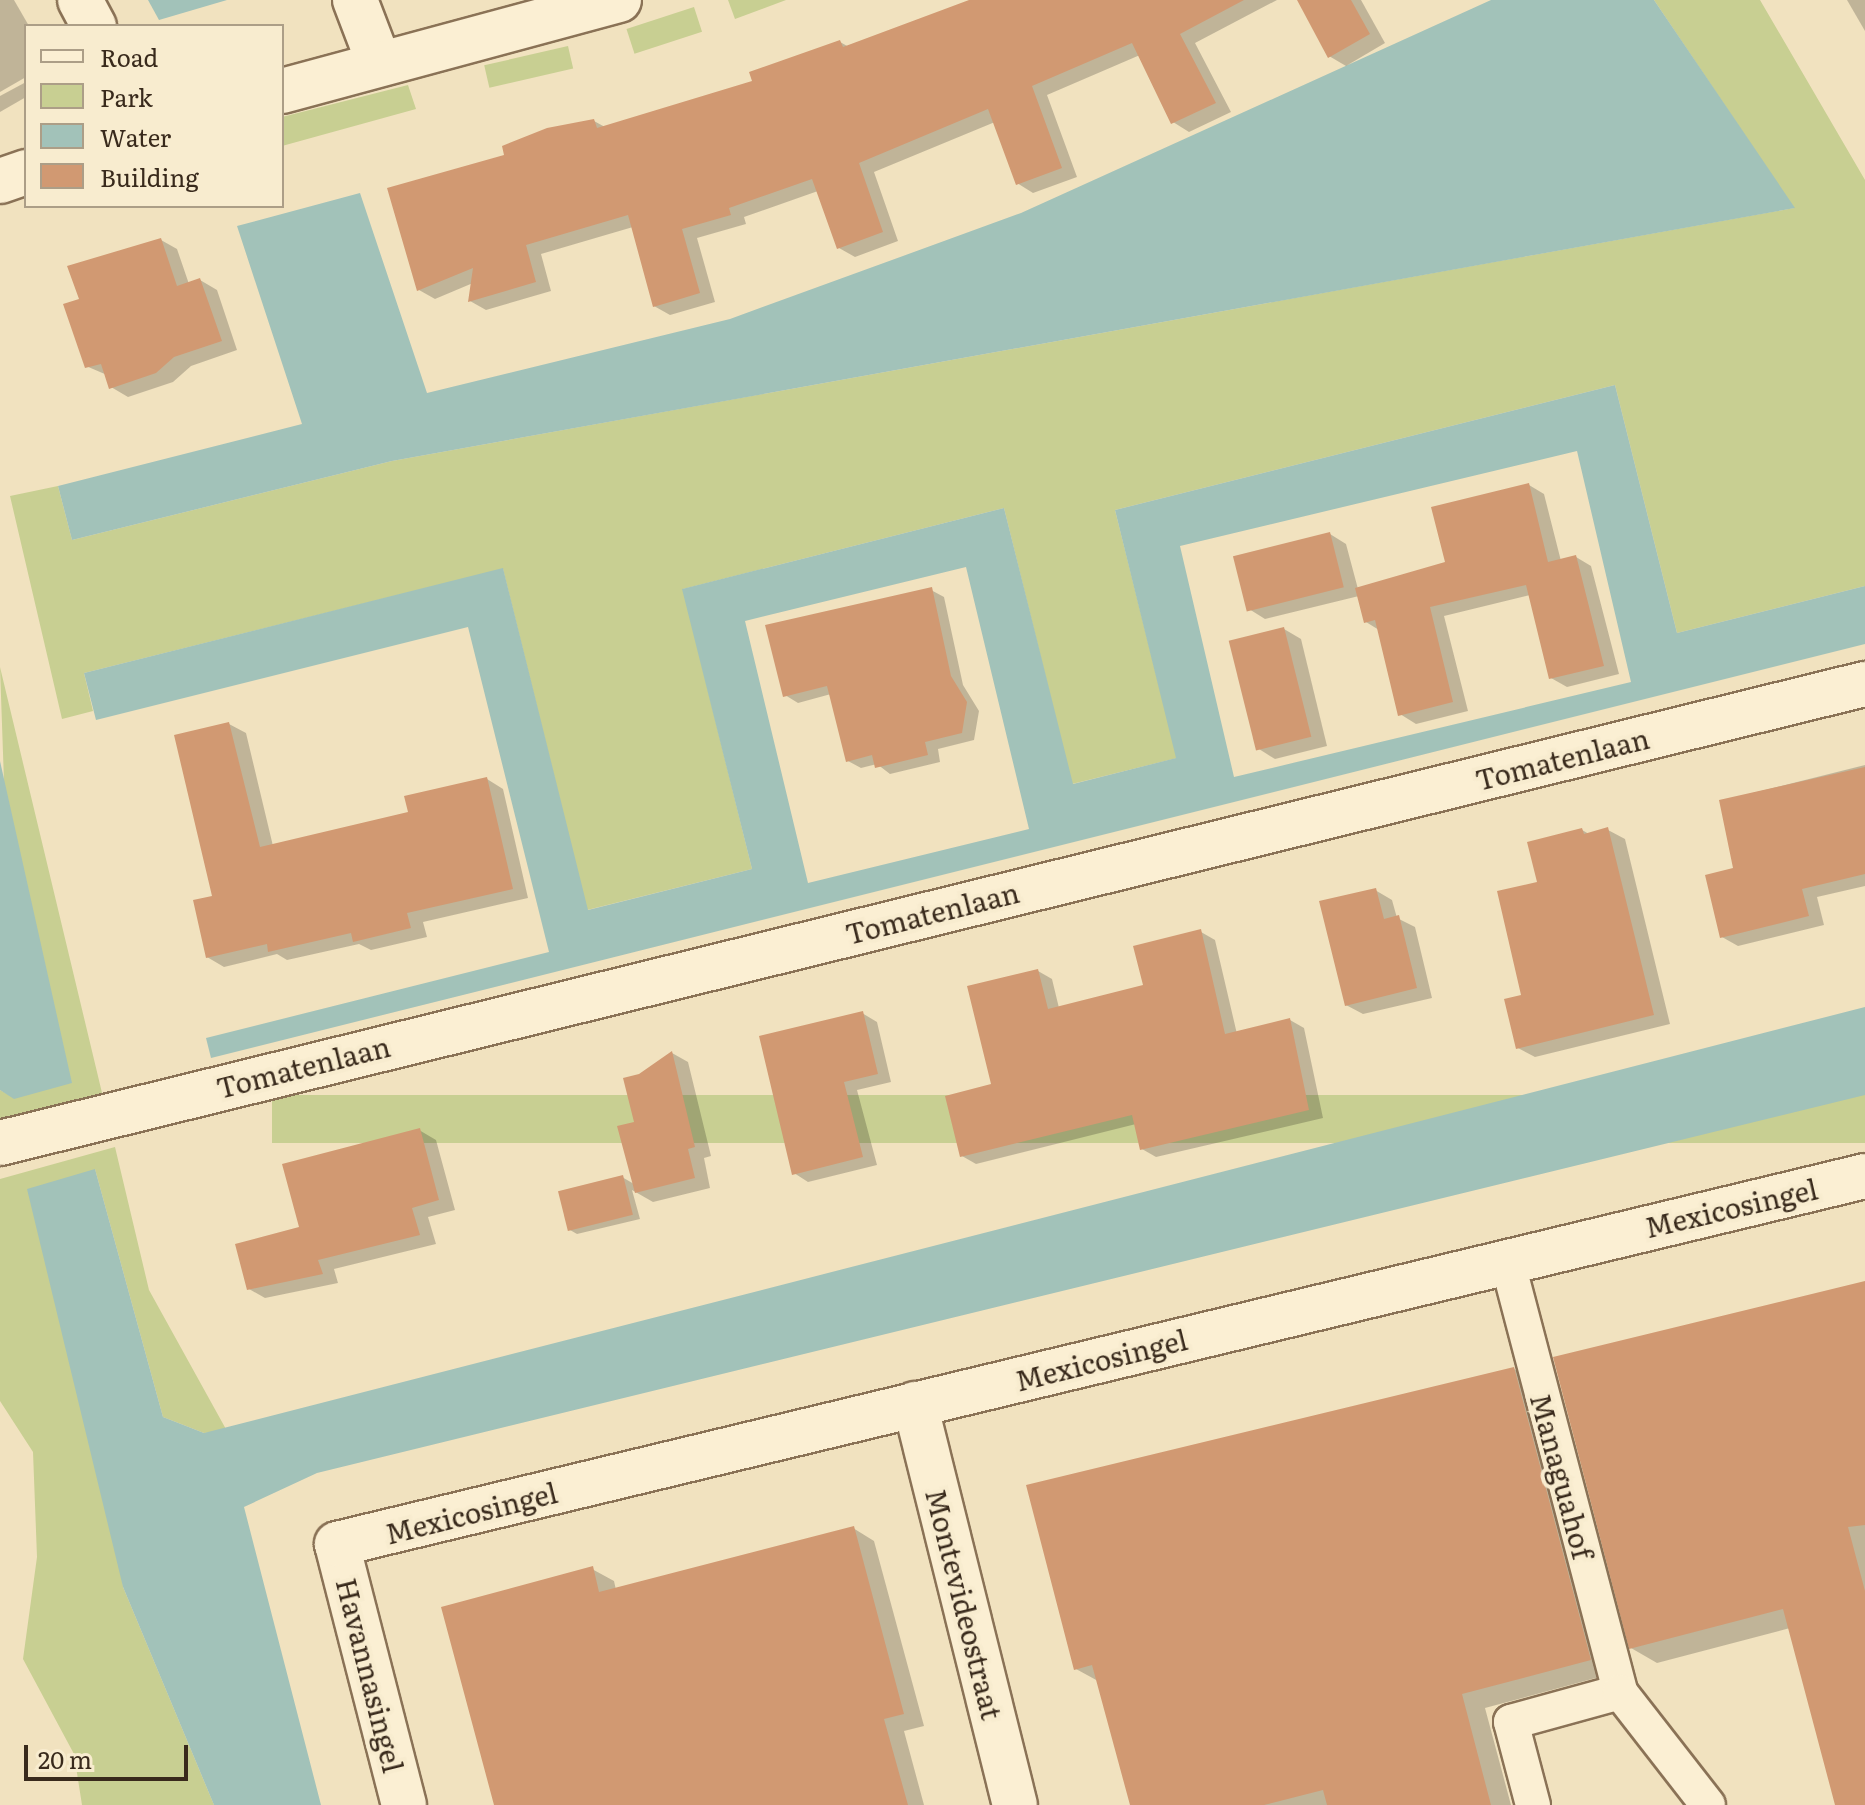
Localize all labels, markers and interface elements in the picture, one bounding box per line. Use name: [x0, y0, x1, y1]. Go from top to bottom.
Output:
legend: [24, 24, 284, 208]
text: Road: [100, 39, 158, 74]
text: Park: [100, 79, 153, 114]
text: Water: [100, 119, 171, 154]
text: Building: [100, 159, 199, 194]
street label: Tomatenlaan: [1472, 720, 1652, 796]
street label: Tomatenlaan: [842, 874, 1022, 950]
street label: Tomatenlaan: [213, 1028, 393, 1104]
street label: Mexicosingel: [1641, 1171, 1821, 1243]
street label: Mexicosingel: [1011, 1321, 1191, 1397]
street label: Managuahof: [1525, 1390, 1601, 1562]
street label: Mexicosingel: [381, 1474, 561, 1550]
street label: Montevideostraat: [920, 1485, 1010, 1723]
street label: Havannasingel: [331, 1574, 411, 1776]
scale bar: [28, 1729, 192, 1779]
text: 20 m: [38, 1741, 92, 1776]

